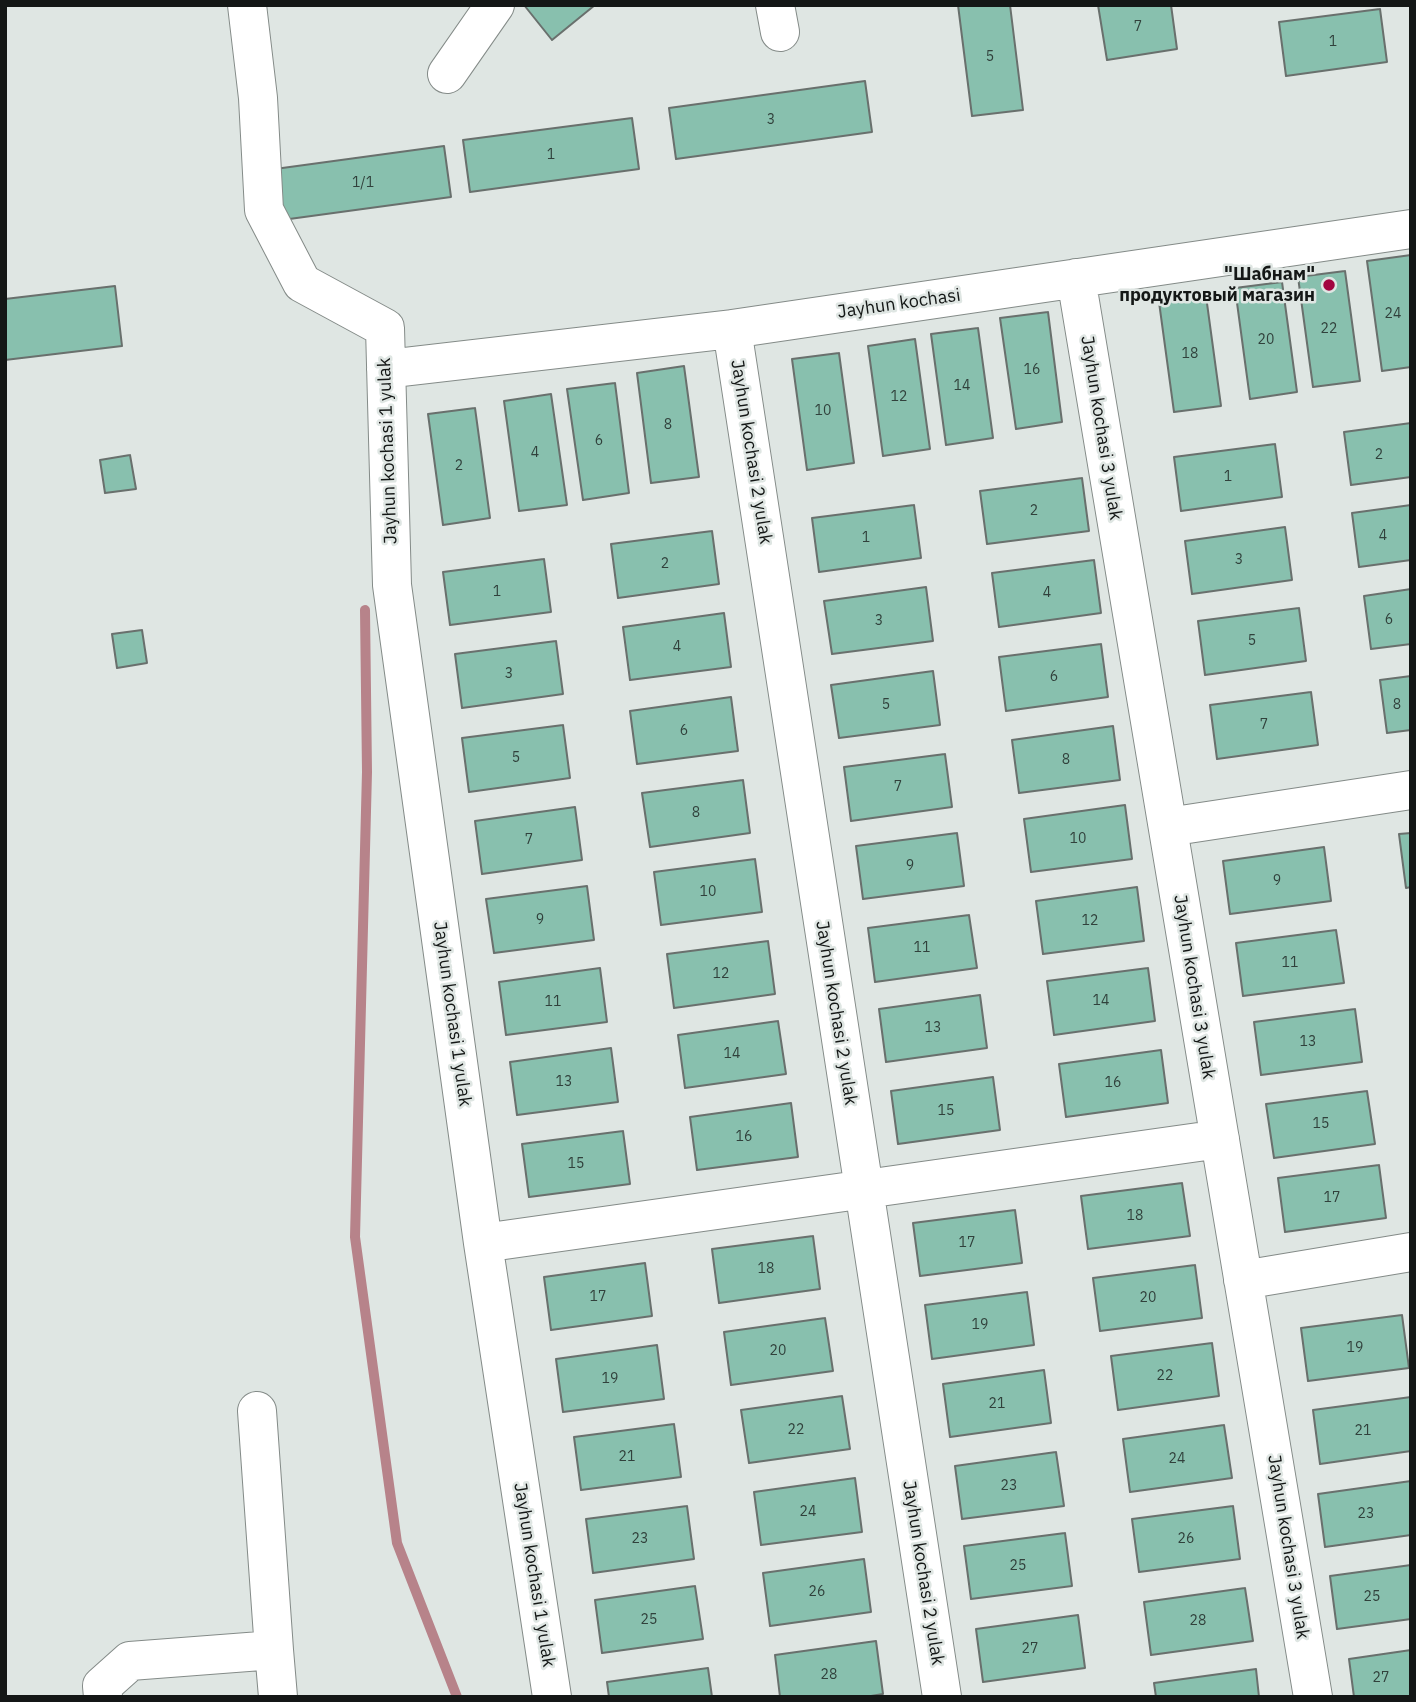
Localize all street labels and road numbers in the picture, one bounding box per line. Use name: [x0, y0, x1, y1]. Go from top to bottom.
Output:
street label: Jayhun kochasi: [836, 285, 962, 323]
street label: Jayhun kochasi 3 yulak: [1076, 334, 1126, 522]
street label: Jayhun kochasi 1 yulak: [374, 357, 402, 545]
street label: Jayhun kochasi 2 yulak: [726, 358, 776, 546]
street label: Jayhun kochasi 3 yulak: [1169, 893, 1219, 1081]
street label: Jayhun kochasi 2 yulak: [811, 919, 861, 1107]
street label: Jayhun kochasi 1 yulak: [428, 920, 476, 1108]
street label: Jayhun kochasi 3 yulak: [1263, 1453, 1313, 1641]
street label: Jayhun kochasi 2 yulak: [898, 1479, 948, 1667]
street label: Jayhun kochasi 1 yulak: [509, 1481, 559, 1669]

